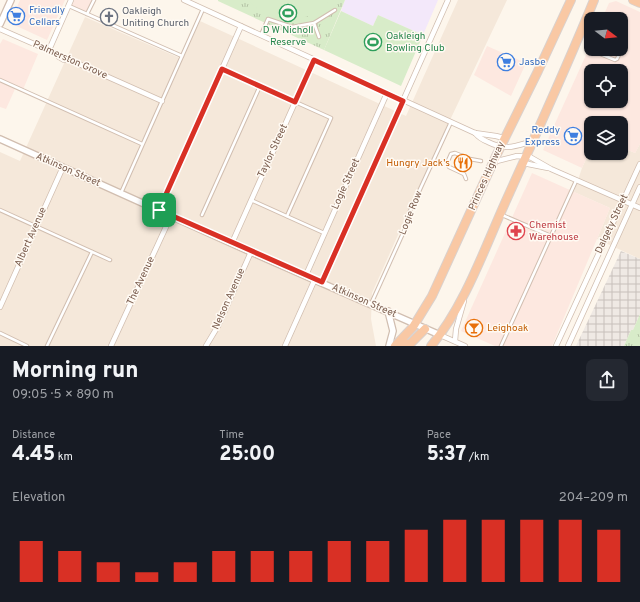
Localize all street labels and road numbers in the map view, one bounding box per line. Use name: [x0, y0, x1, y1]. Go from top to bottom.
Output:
street label: Palmerston Grove: [31, 38, 109, 82]
street label: Taylor Street: [255, 122, 291, 180]
street label: Princes Highway: [466, 139, 508, 213]
street label: Atkinson Street: [34, 150, 103, 190]
street label: Logie Street: [329, 156, 363, 212]
street label: Logie Row: [396, 189, 426, 237]
street label: Dalgety Street: [593, 192, 632, 256]
street label: Albert Avenue: [12, 205, 50, 269]
street label: The Avenue: [124, 255, 158, 307]
street label: Nelson Avenue: [210, 266, 248, 332]
street label: Atkinson Street: [330, 281, 399, 321]

